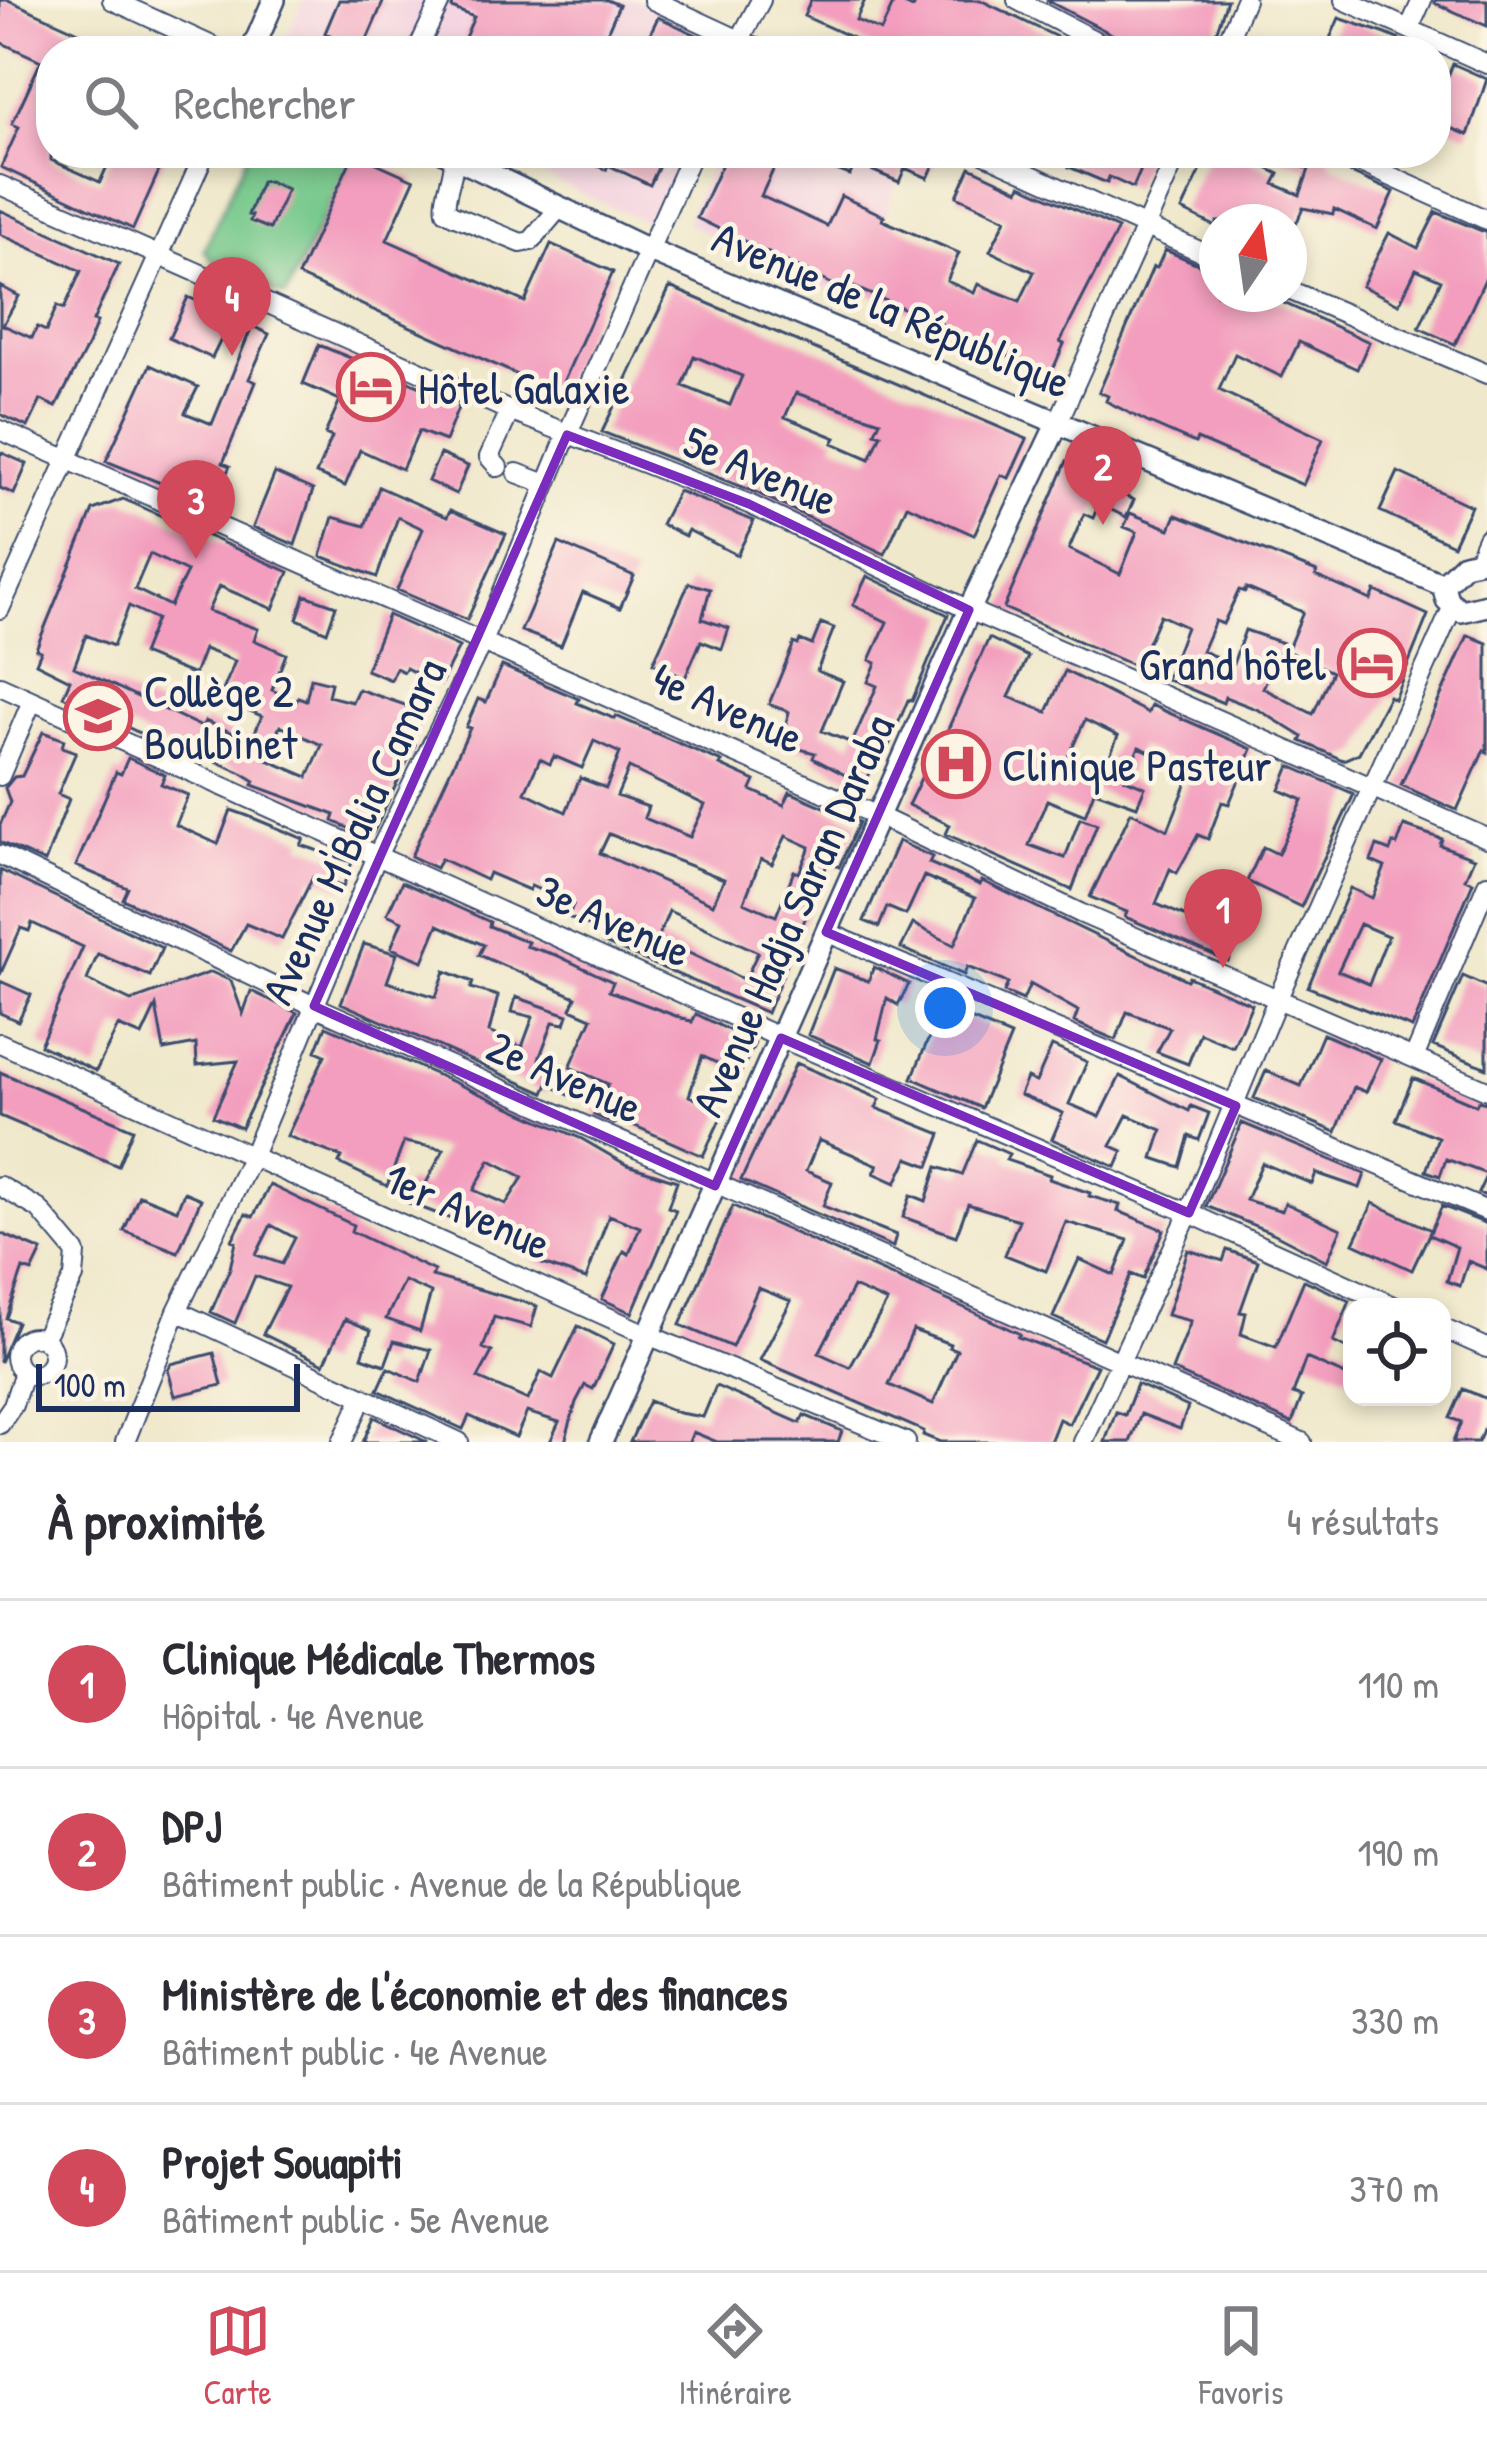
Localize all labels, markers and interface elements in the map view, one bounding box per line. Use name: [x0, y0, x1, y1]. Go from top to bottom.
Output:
search box: [36, 36, 1451, 168]
icon: search: [78, 69, 144, 135]
text: Rechercher: [174, 72, 356, 133]
north arrow: [1199, 204, 1307, 312]
street label: Avenue de la République: [704, 206, 1080, 412]
pin: 4: [193, 257, 271, 356]
hotel icon: Hôtel Galaxie: [336, 352, 406, 422]
place label: Hôtel Galaxie: [418, 357, 630, 418]
street label: 5e Avenue: [675, 410, 847, 530]
pin: 2: [1064, 426, 1142, 525]
pin: 3: [157, 460, 235, 559]
hotel icon: Grand hôtel: [1337, 628, 1407, 698]
place label: Grand hôtel: [1139, 633, 1326, 694]
street label: 4e Avenue: [643, 647, 813, 767]
street label: Avenue M'Balia Camara: [246, 648, 460, 1014]
place label: Collège 2 Boulbinet: [144, 660, 298, 773]
school or university icon: Collège 2 Boulbinet: [63, 681, 133, 751]
street label: Avenue Hadja Saran Daraba: [676, 705, 908, 1125]
hospital icon: Clinique Pasteur: [921, 729, 991, 799]
place label: Clinique Pasteur: [1002, 734, 1272, 795]
street label: 3e Avenue: [527, 859, 701, 981]
pin: 1: [1184, 869, 1262, 968]
your location: [915, 978, 975, 1038]
street label: 2e Avenue: [478, 1015, 652, 1137]
street label: 1er Avenue: [375, 1146, 561, 1274]
map controls: [1343, 1298, 1451, 1406]
button: locate: [1343, 1298, 1451, 1406]
scale bar: [36, 1358, 300, 1411]
text: 100 m: [54, 1363, 126, 1407]
text: À proximité: [48, 1486, 265, 1555]
text: 4 résultats: [1287, 1494, 1439, 1547]
text: Clinique Médicale Thermos: [162, 1627, 595, 1688]
text: 1: [80, 1657, 94, 1710]
text: 110 m: [1358, 1657, 1439, 1710]
text: Hôpital · 4e Avenue: [162, 1688, 424, 1741]
text: DPJ: [162, 1795, 222, 1856]
text: 2: [78, 1825, 96, 1878]
text: 190 m: [1358, 1825, 1439, 1878]
text: Bâtiment public · Avenue de la République: [162, 1856, 742, 1909]
text: Ministère de l'économie et des finances: [162, 1963, 788, 2024]
text: 3: [78, 1993, 96, 2046]
text: 330 m: [1351, 1993, 1439, 2046]
text: Bâtiment public · 4e Avenue: [162, 2024, 548, 2077]
text: Projet Souapiti: [162, 2131, 403, 2192]
text: 4: [80, 2161, 94, 2214]
text: 370 m: [1349, 2161, 1439, 2214]
text: Bâtiment public · 5e Avenue: [162, 2192, 550, 2245]
tab: Carte: [203, 2298, 272, 2414]
tab: Itinéraire: [679, 2298, 792, 2414]
tab: Favoris: [1199, 2298, 1284, 2414]

